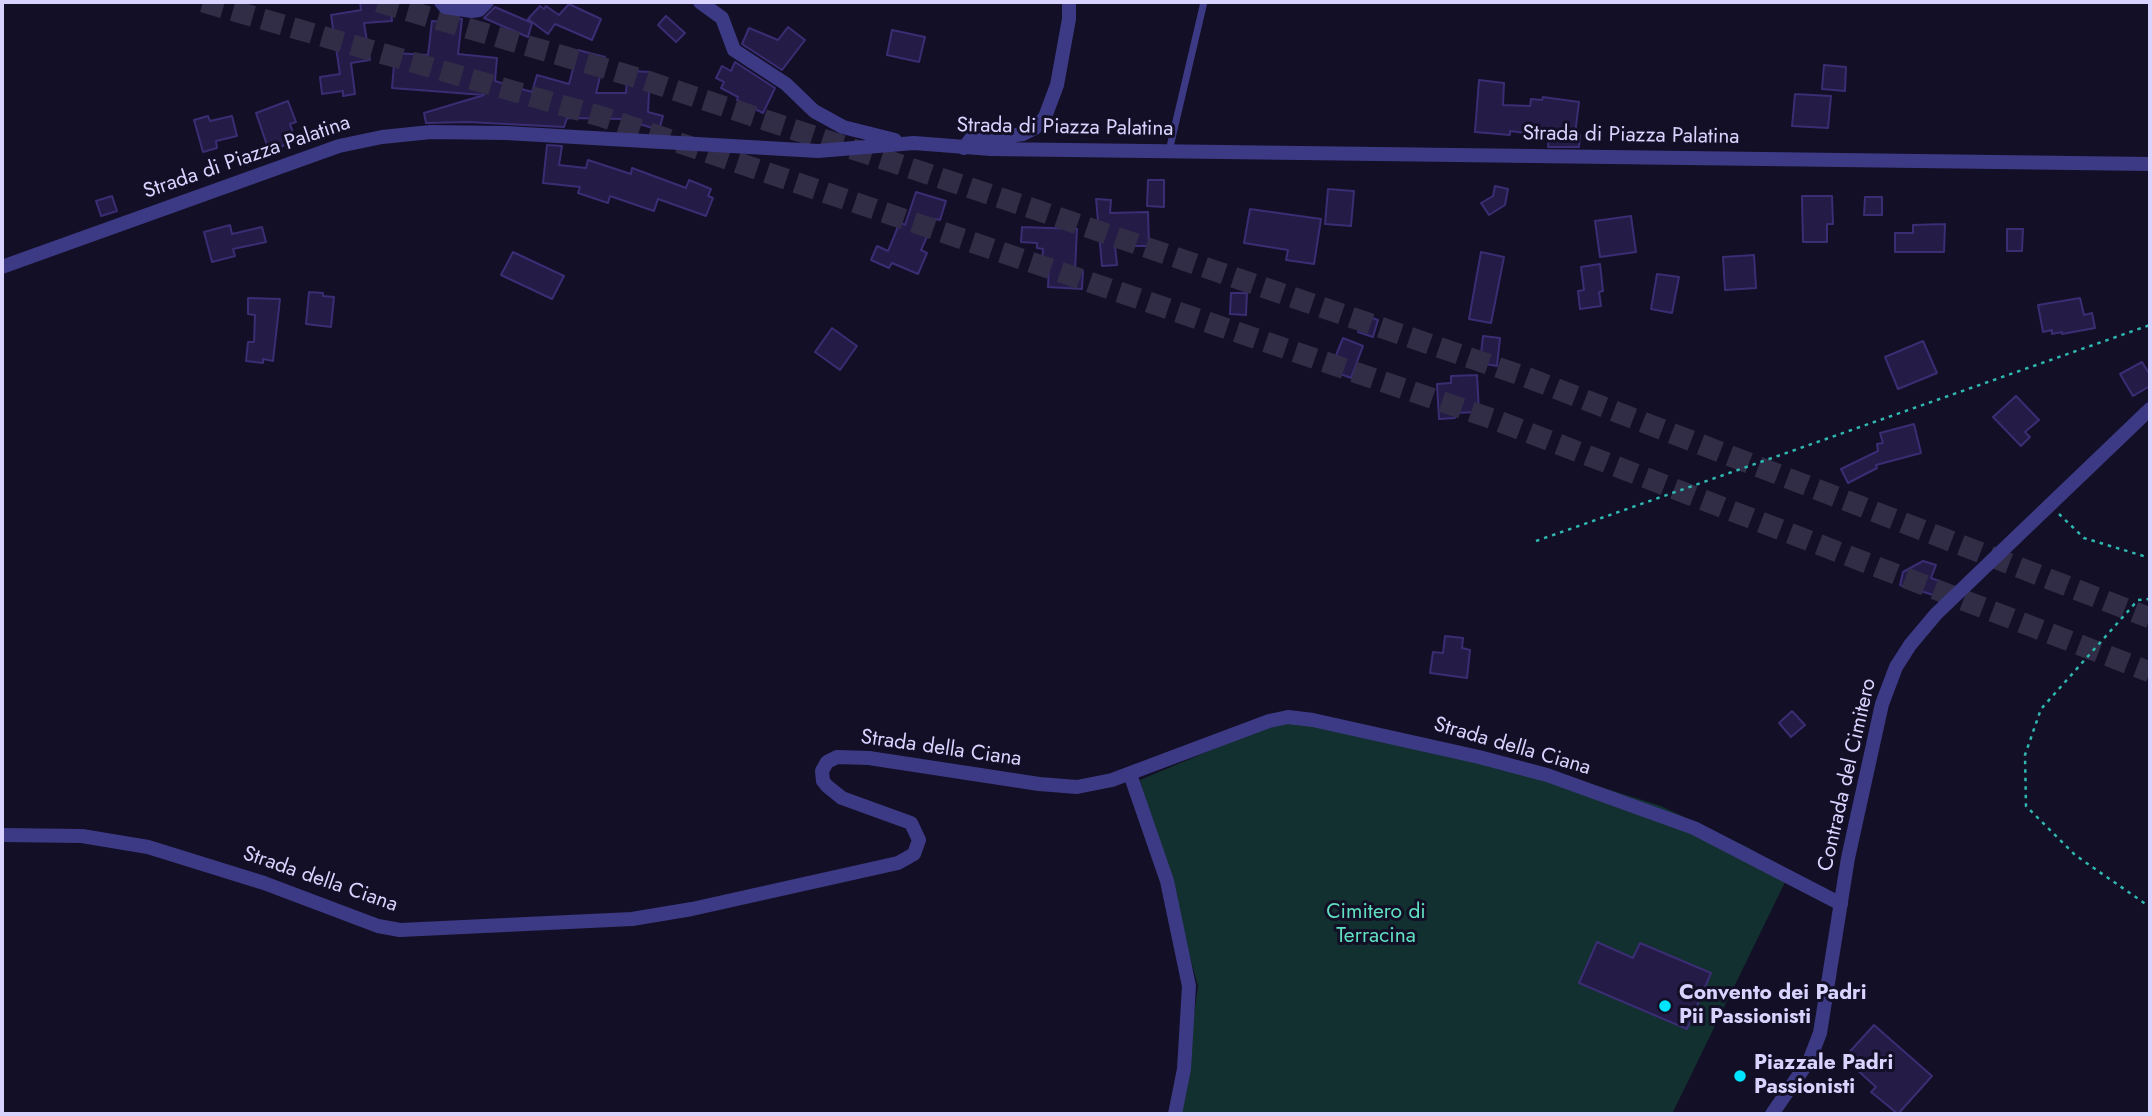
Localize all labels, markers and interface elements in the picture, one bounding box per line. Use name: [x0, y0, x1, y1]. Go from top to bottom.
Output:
street label: Strada di Piazza Palatina: [140, 111, 354, 205]
street label: Strada di Piazza Palatina: [956, 114, 1174, 142]
street label: Strada di Piazza Palatina: [1522, 122, 1740, 150]
street label: Contrada del Cimitero: [1814, 676, 1882, 874]
street label: Strada della Ciana: [1431, 713, 1593, 781]
street label: Strada della Ciana: [859, 725, 1023, 773]
street label: Strada della Ciana: [239, 842, 401, 918]
park label: Cimitero di Terracina: [1326, 900, 1426, 950]
place label: Convento dei Padri Pii Passionisti: [1679, 981, 1867, 1031]
marker: Convento dei Padri Pii Passionisti: [1657, 998, 1673, 1014]
place label: Piazzale Padri Passionisti: [1754, 1051, 1893, 1101]
marker: Piazzale Padri Passionisti: [1732, 1068, 1748, 1084]

